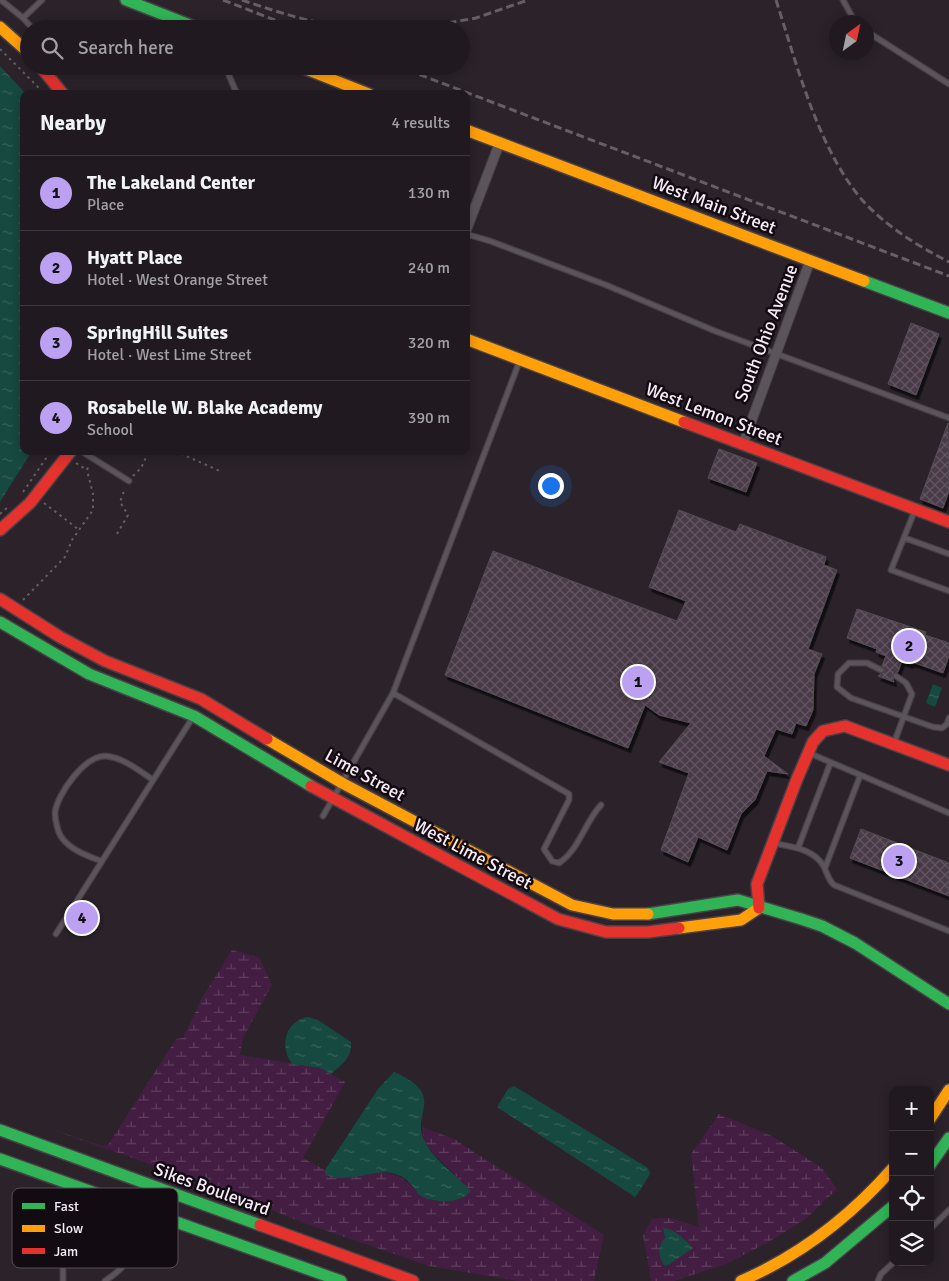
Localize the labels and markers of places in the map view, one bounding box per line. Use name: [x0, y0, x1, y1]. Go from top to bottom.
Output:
pin: 2: [893, 627, 925, 665]
pin: 1: [622, 663, 654, 701]
pin: 3: [883, 842, 915, 880]
pin: 4: [66, 899, 98, 937]

